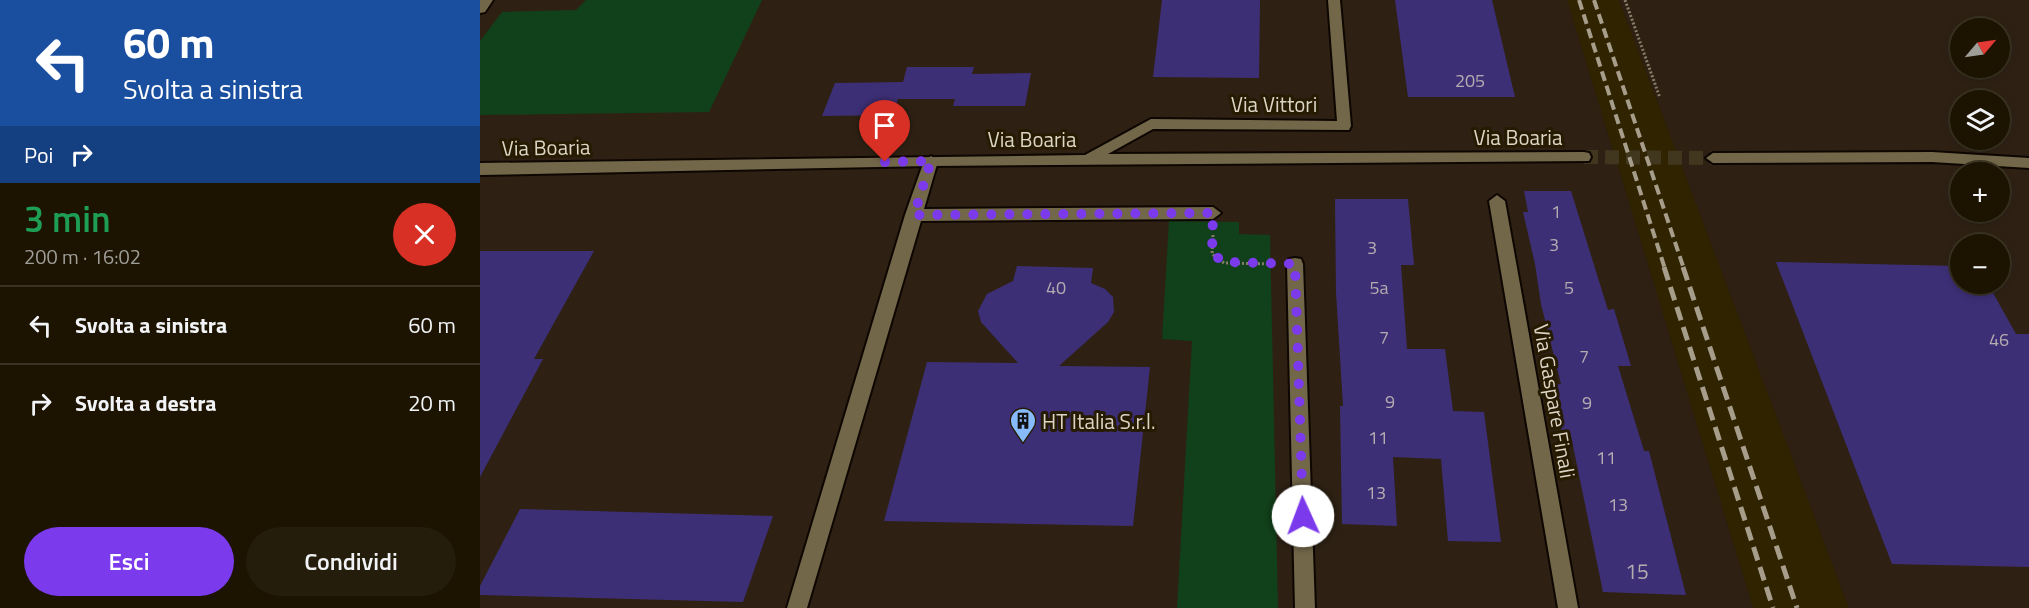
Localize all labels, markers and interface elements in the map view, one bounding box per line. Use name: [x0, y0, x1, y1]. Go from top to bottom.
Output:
text: 60 m: [123, 10, 215, 74]
north arrow: [1950, 18, 2010, 78]
map controls: [1950, 18, 2010, 294]
icon: left: [24, 24, 102, 102]
house number: 205: [1455, 67, 1485, 94]
text: Svolta a sinistra: [123, 68, 303, 109]
street label: Via Vittori: [1231, 88, 1317, 120]
button: layers: [1950, 90, 2010, 150]
pin: [859, 100, 910, 162]
icon: arrive: [868, 109, 901, 142]
street label: Via Boaria: [1474, 121, 1563, 153]
street label: Via Boaria: [988, 123, 1077, 155]
street label: Via Boaria: [501, 130, 591, 164]
text: Poi: [24, 138, 53, 172]
icon: right: [65, 138, 98, 171]
button: +: [1950, 162, 2010, 222]
text: 3 min: [24, 191, 111, 246]
house number: 1: [1551, 198, 1561, 225]
button: close: [393, 203, 456, 266]
house number: 3: [1549, 231, 1559, 258]
house number: 3: [1367, 234, 1377, 261]
button: −: [1950, 234, 2010, 294]
text: 200 m · 16:02: [24, 241, 141, 272]
house number: 40: [1046, 274, 1066, 301]
house number: 5a: [1369, 274, 1389, 301]
house number: 5: [1564, 274, 1574, 301]
text: Svolta a sinistra: [75, 308, 227, 342]
text: 60 m: [408, 308, 456, 342]
icon: left: [24, 309, 57, 342]
street label: Via Gaspare Finali: [1526, 321, 1584, 481]
house number: 7: [1379, 324, 1389, 351]
house number: 46: [1989, 326, 2009, 353]
house number: 7: [1579, 343, 1589, 370]
text: Svolta a destra: [75, 386, 217, 420]
text: 20 m: [408, 386, 456, 420]
icon: right: [24, 387, 57, 420]
house number: 9: [1385, 388, 1395, 415]
house number: 9: [1582, 389, 1592, 416]
place label: HT Italia S.r.l.: [1042, 405, 1155, 437]
building icon: HT Italia S.r.l.: [1008, 406, 1038, 444]
house number: 11: [1368, 424, 1388, 451]
house number: 11: [1596, 444, 1616, 471]
house number: 13: [1366, 479, 1386, 506]
position arrow: [1271, 484, 1335, 548]
house number: 13: [1608, 491, 1628, 518]
button: Esci: [24, 527, 234, 596]
button: Condividi: [246, 527, 456, 596]
house number: 15: [1625, 555, 1649, 587]

